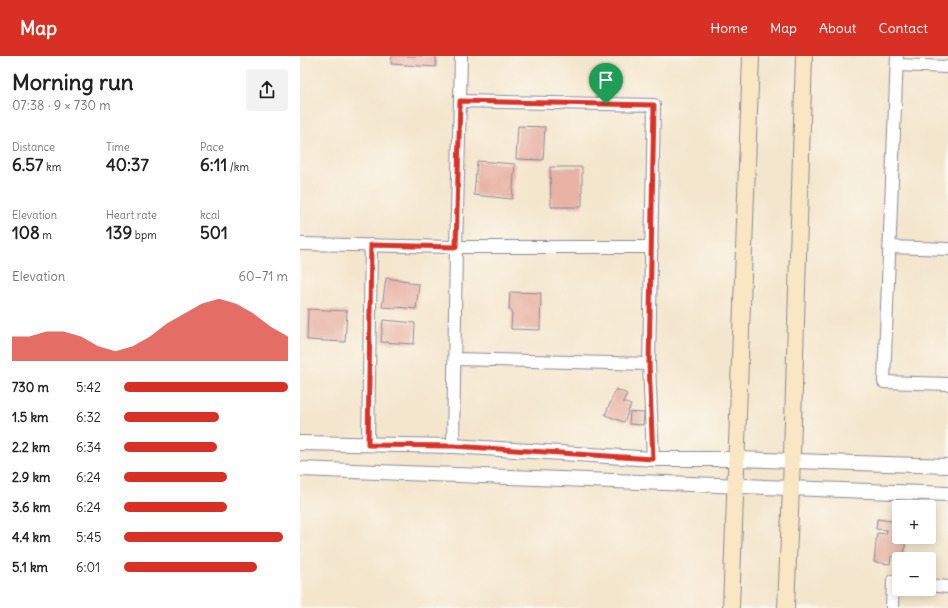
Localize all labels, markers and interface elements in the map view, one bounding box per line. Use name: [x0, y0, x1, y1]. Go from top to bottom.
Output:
text: Map: [20, 16, 57, 40]
text: Home: [710, 19, 748, 37]
text: Map: [770, 19, 797, 37]
text: About: [819, 19, 857, 37]
text: Contact: [879, 19, 928, 37]
pin: [589, 63, 623, 104]
text: Morning run: [12, 68, 134, 96]
button: share: [246, 69, 288, 111]
icon: arrive: [595, 69, 617, 91]
text: 07:38 · 9 × 730 m: [12, 97, 111, 114]
text: Distance: [12, 140, 55, 154]
text: Time: [106, 140, 130, 154]
text: Pace: [200, 140, 224, 154]
text: 6.57: [12, 154, 43, 176]
text: 40:37: [106, 154, 149, 176]
text: 6:11: [200, 154, 227, 176]
text: km: [43, 160, 61, 174]
text: /km: [227, 160, 249, 174]
text: Elevation: [12, 208, 57, 222]
text: Heart rate: [106, 208, 157, 222]
text: kcal: [200, 208, 220, 222]
text: 108: [12, 222, 40, 244]
text: 139: [106, 222, 132, 244]
text: 501: [200, 222, 228, 244]
text: m: [40, 228, 52, 242]
text: bpm: [132, 228, 157, 242]
text: Elevation: [12, 268, 65, 285]
text: 60–71 m: [239, 268, 288, 285]
text: 730 m: [12, 379, 49, 396]
text: 5:42: [76, 379, 101, 396]
text: 1.5 km: [12, 409, 48, 426]
text: 6:32: [76, 409, 101, 426]
text: 2.2 km: [12, 439, 50, 456]
text: 6:34: [76, 439, 101, 456]
text: 2.9 km: [12, 469, 50, 486]
text: 6:24: [76, 469, 101, 486]
text: 3.6 km: [12, 499, 51, 516]
text: 6:24: [76, 499, 101, 516]
map controls: [892, 500, 936, 596]
button: +: [892, 500, 936, 544]
text: 4.4 km: [12, 529, 51, 546]
text: 5:45: [76, 529, 101, 546]
button: −: [892, 552, 936, 596]
text: 5.1 km: [12, 559, 48, 576]
text: 6:01: [76, 559, 100, 576]

